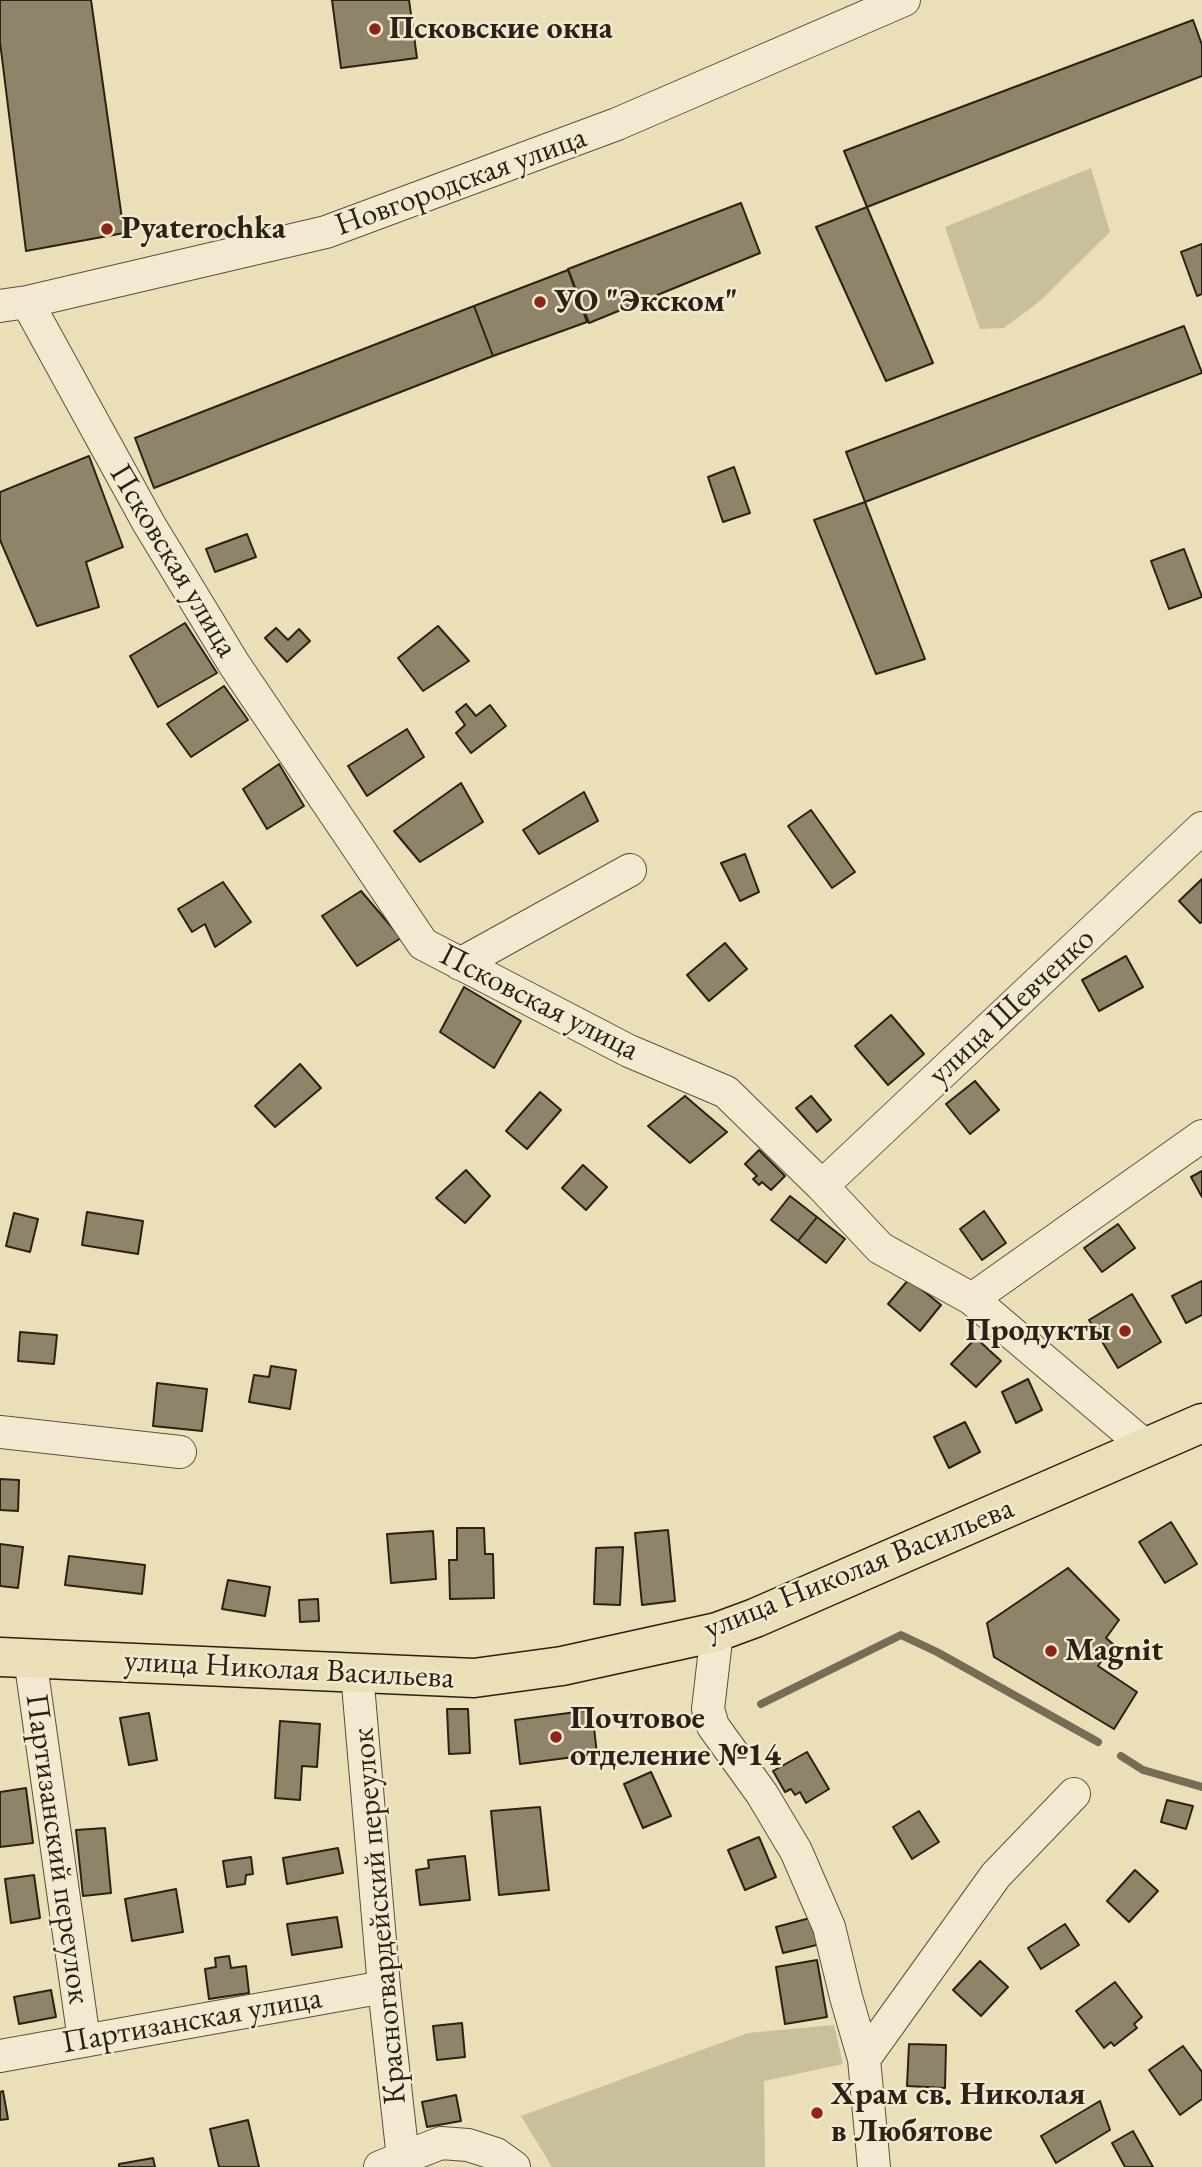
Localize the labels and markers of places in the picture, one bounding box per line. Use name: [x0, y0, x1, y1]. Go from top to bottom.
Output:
place label: Псковские окна: [389, 10, 613, 48]
marker: Псковские окна: [367, 21, 383, 37]
place label: Pyaterochka: [121, 210, 286, 248]
marker: Pyaterochka: [99, 221, 115, 237]
place label: УО "Экском": [554, 283, 738, 321]
marker: УО "Экском": [532, 294, 548, 310]
place label: Продукты: [966, 1312, 1111, 1350]
marker: Продукты: [1117, 1323, 1133, 1339]
place label: Magnit: [1065, 1632, 1163, 1670]
marker: Magnit: [1043, 1643, 1059, 1659]
place label: Почтовое отделение №14: [570, 1700, 781, 1775]
marker: Почтовое отделение №14: [548, 1729, 564, 1745]
place label: Храм св. Николая в Любятове: [831, 2076, 1085, 2151]
marker: Храм св. Николая в Любятове: [809, 2105, 825, 2121]

